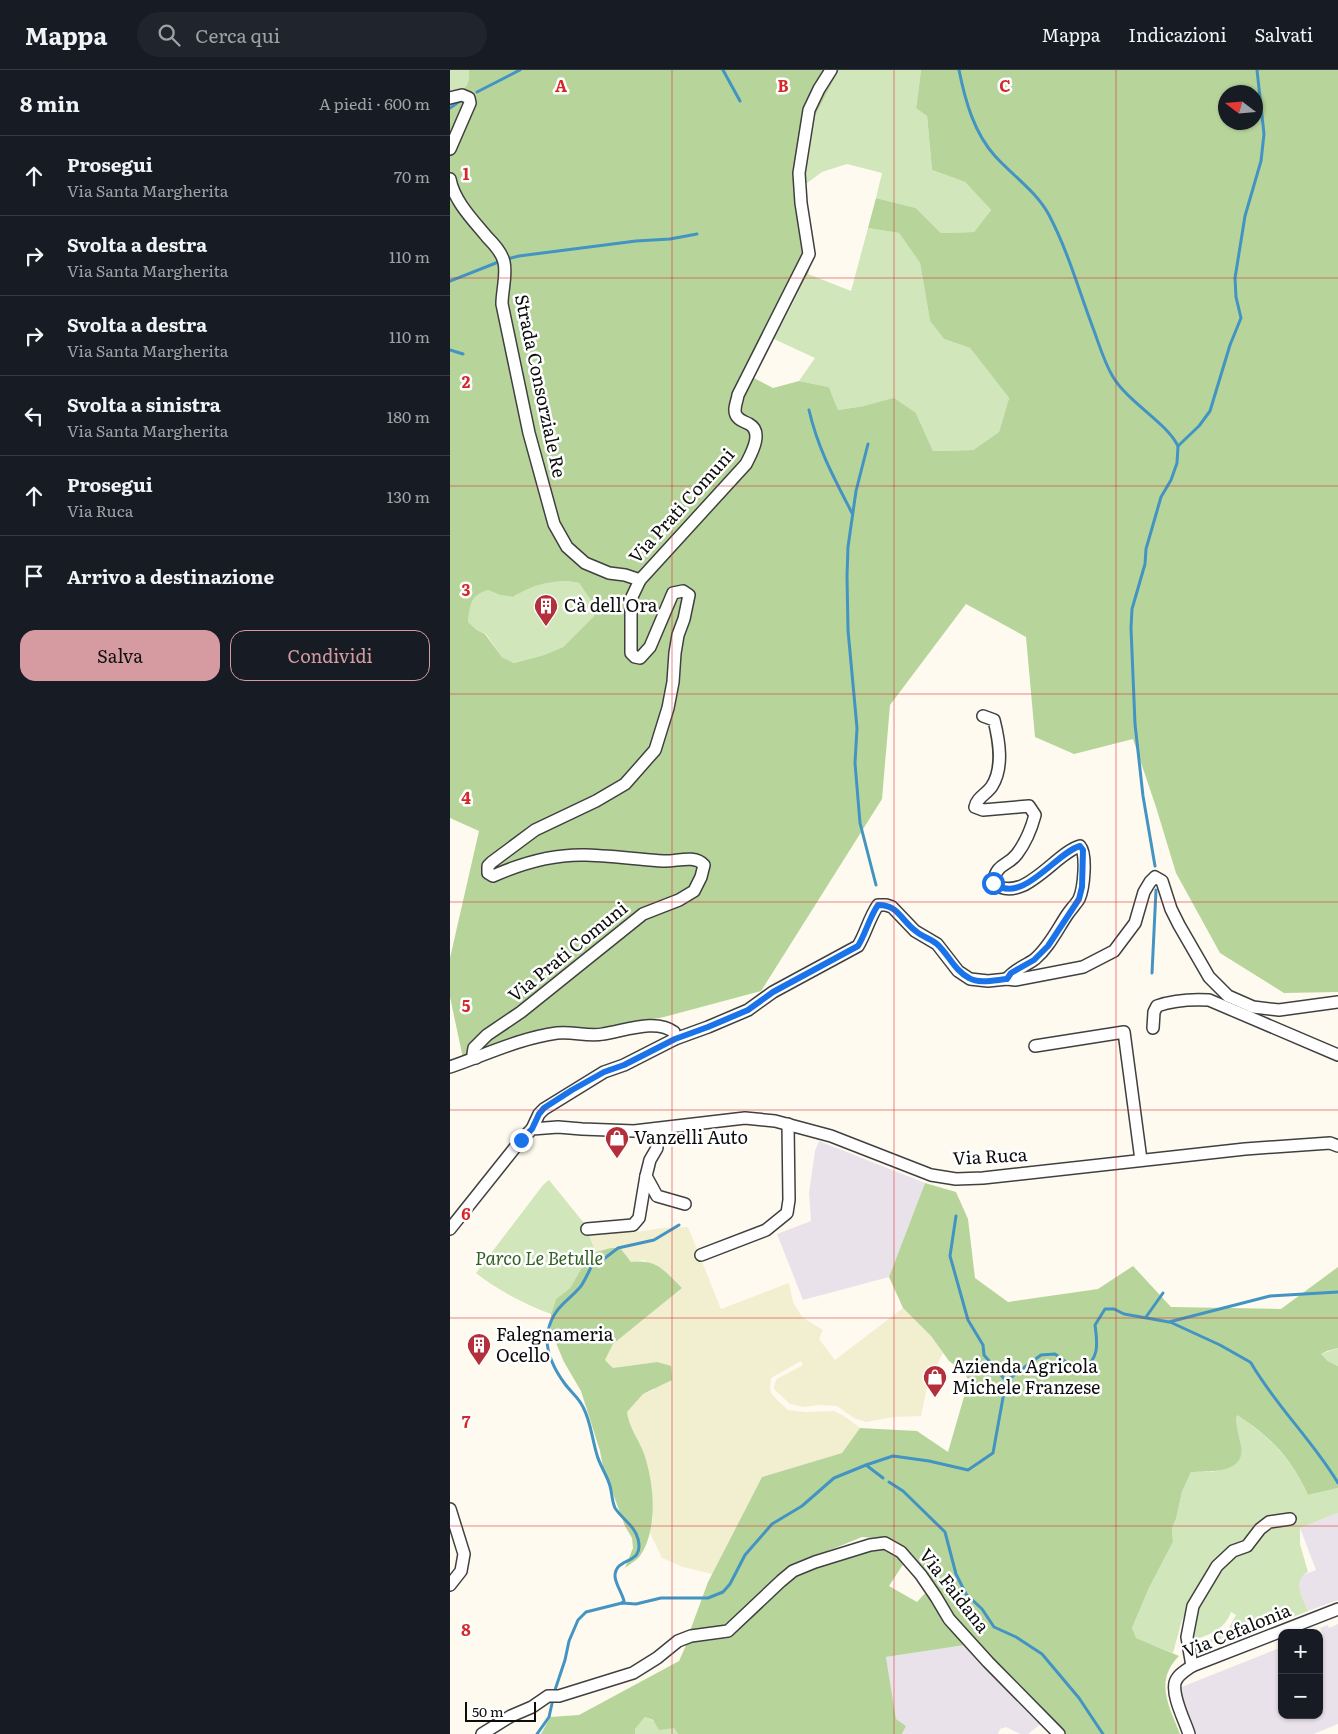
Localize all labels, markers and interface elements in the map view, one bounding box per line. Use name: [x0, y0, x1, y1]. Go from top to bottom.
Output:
search box: [137, 12, 487, 57]
text: Mappa: [25, 17, 107, 52]
icon: search: [155, 21, 183, 49]
text: Cerca qui: [195, 21, 280, 49]
text: Mappa: [1042, 21, 1101, 48]
text: Indicazioni: [1129, 21, 1226, 48]
text: Salvati: [1254, 21, 1313, 48]
text: A: [555, 73, 567, 97]
text: B: [777, 73, 789, 97]
text: C: [999, 73, 1011, 97]
north arrow: [1218, 85, 1263, 130]
text: 8 min: [20, 87, 80, 118]
text: A piedi · 600 m: [319, 91, 430, 115]
text: Prosegui: [67, 150, 153, 178]
text: 1: [463, 161, 470, 185]
icon: ahead: [20, 162, 48, 190]
text: 70 m: [394, 164, 430, 188]
text: Via Santa Margherita: [67, 178, 228, 202]
text: Svolta a destra: [67, 230, 207, 258]
icon: right: [20, 242, 48, 270]
text: 110 m: [389, 244, 430, 268]
text: Via Santa Margherita: [67, 258, 228, 282]
street label: Strada Consorziale Re: [509, 292, 574, 480]
text: Svolta a destra: [67, 310, 207, 338]
icon: right: [20, 322, 48, 350]
text: 110 m: [389, 324, 430, 348]
text: Via Santa Margherita: [67, 338, 228, 362]
text: 2: [462, 369, 471, 393]
text: Svolta a sinistra: [67, 390, 221, 418]
icon: left: [20, 402, 48, 430]
text: 180 m: [387, 404, 430, 428]
text: Via Santa Margherita: [67, 418, 228, 442]
street label: Via Prati Comuni: [622, 441, 740, 569]
text: Prosegui: [67, 470, 153, 498]
icon: ahead: [20, 482, 48, 510]
text: 130 m: [387, 484, 430, 508]
text: Via Ruca: [67, 498, 133, 522]
icon: arrive: [20, 562, 48, 590]
text: Arrivo a destinazione: [67, 562, 274, 590]
text: 3: [462, 577, 471, 601]
place label: Cà dell'Ora: [564, 591, 658, 618]
building icon: Cà dell'Ora: [533, 593, 559, 627]
button: Salva: [20, 630, 220, 681]
button: Condividi: [230, 630, 430, 681]
text: 4: [461, 785, 471, 809]
route start: [982, 872, 1005, 895]
street label: Via Prati Comuni: [501, 894, 633, 1008]
text: 5: [462, 993, 471, 1017]
place label: Vanzelli Auto: [634, 1123, 748, 1150]
shop icon: Vanzelli Auto: [604, 1125, 630, 1159]
route end: [510, 1129, 533, 1152]
street label: Via Ruca: [952, 1140, 1028, 1171]
text: 6: [461, 1201, 471, 1225]
park label: Parco Le Betulle: [475, 1244, 603, 1271]
place label: Falegnameria Ocello: [496, 1320, 614, 1368]
building icon: Falegnameria Ocello: [466, 1332, 492, 1366]
place label: Azienda Agricola Michele Franzese: [952, 1352, 1100, 1400]
shop icon: Azienda Agricola Michele Franzese: [922, 1364, 948, 1398]
text: 7: [462, 1409, 471, 1433]
street label: Via Faidana: [914, 1542, 997, 1638]
street label: Via Cefalonia: [1178, 1596, 1295, 1664]
text: 8: [461, 1617, 471, 1641]
map controls: [1278, 1629, 1323, 1719]
button: +: [1278, 1629, 1323, 1674]
button: −: [1278, 1674, 1323, 1719]
scale bar: [465, 1699, 536, 1722]
text: 50 m: [472, 1701, 504, 1721]

